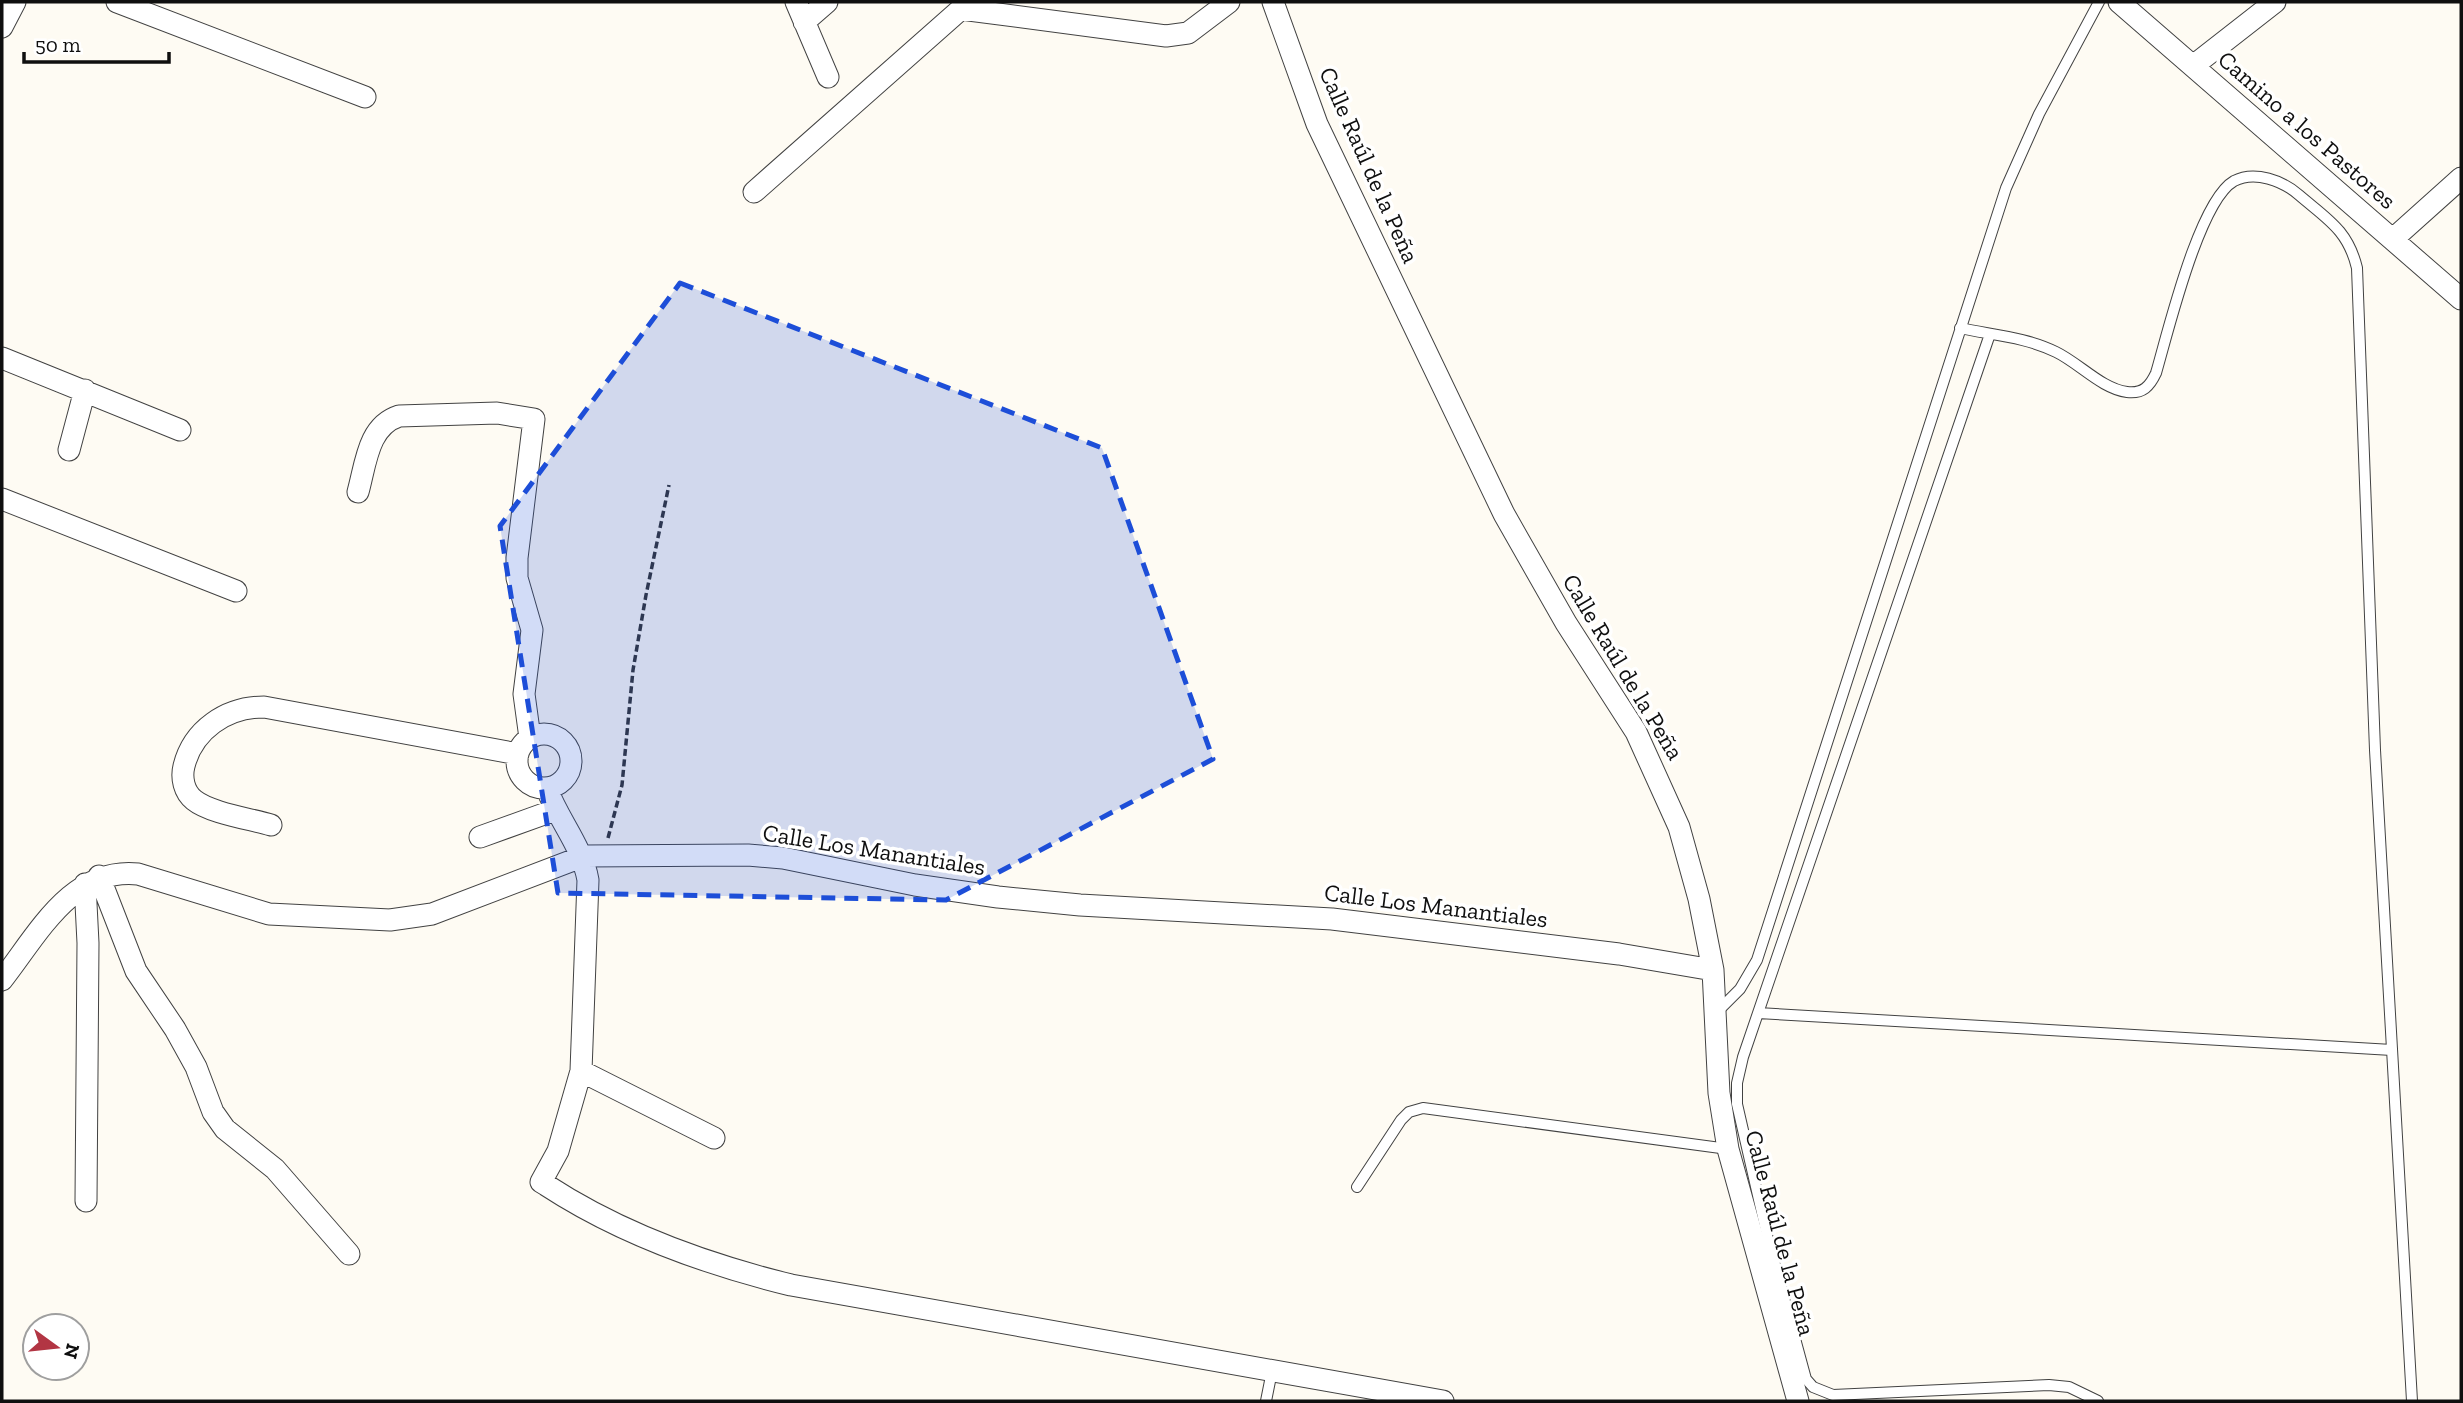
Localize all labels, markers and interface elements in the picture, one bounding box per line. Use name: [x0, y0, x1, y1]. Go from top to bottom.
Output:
scale bar: [24, 21, 170, 65]
text: 50 m: [35, 32, 81, 57]
street label: Camino a los Pastores: [2212, 44, 2402, 215]
street label: Calle Raúl de la Peña: [1313, 62, 1426, 268]
street label: Calle Raúl de la Peña: [1557, 569, 1691, 765]
street label: Calle Los Manantiales: [761, 818, 987, 881]
street label: Calle Los Manantiales: [1323, 877, 1549, 934]
street label: Calle Raúl de la Peña: [1739, 1127, 1822, 1339]
north arrow: [21, 1312, 91, 1382]
text: N: [59, 1341, 85, 1361]

